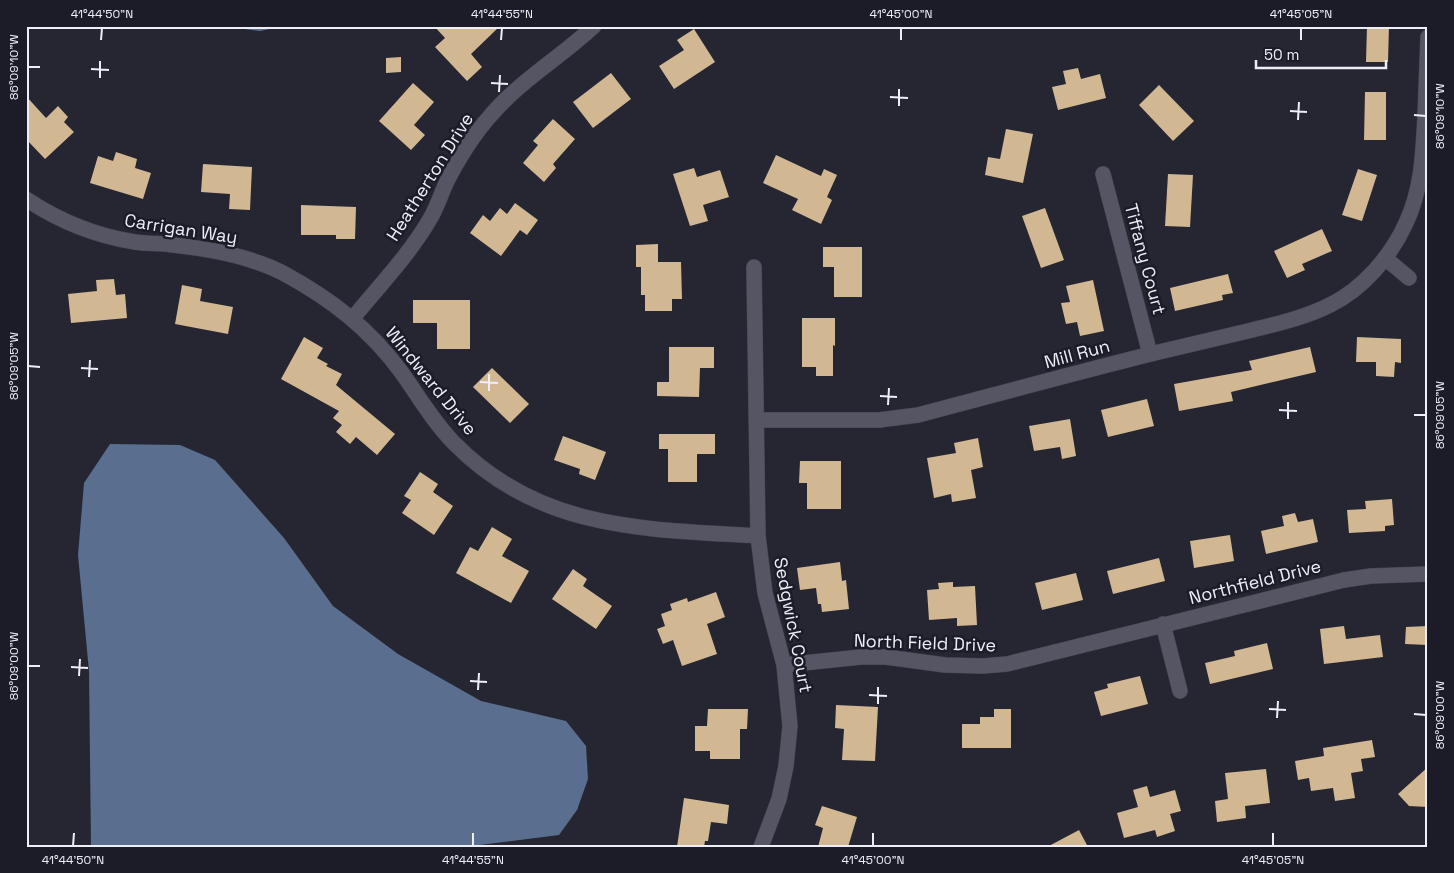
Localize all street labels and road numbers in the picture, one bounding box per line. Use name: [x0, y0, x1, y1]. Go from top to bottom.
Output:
street label: Heatherton Drive: [381, 108, 478, 245]
street label: Tiffany Court: [1120, 201, 1171, 317]
street label: Carrigan Way: [123, 208, 239, 249]
street label: Windward Drive: [381, 322, 482, 440]
street label: Mill Run: [1042, 334, 1112, 373]
street label: Northfield Drive: [1186, 554, 1323, 609]
street label: Sedgwick Court: [769, 555, 818, 695]
street label: North Field Drive: [853, 629, 997, 656]

